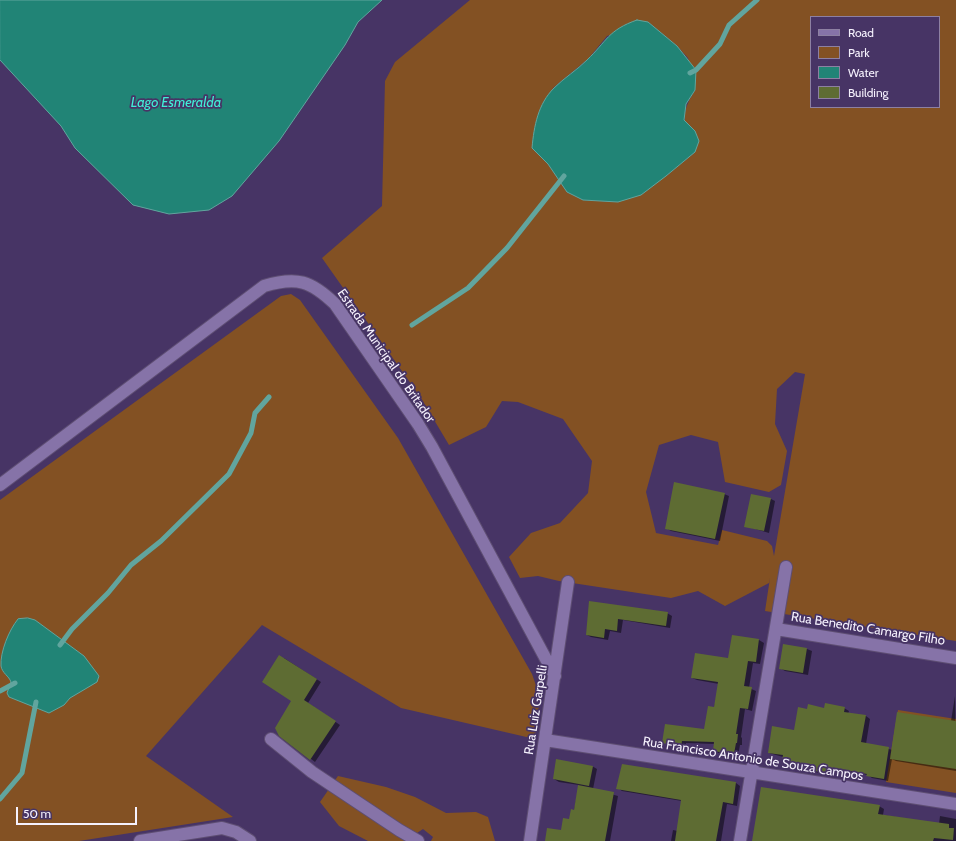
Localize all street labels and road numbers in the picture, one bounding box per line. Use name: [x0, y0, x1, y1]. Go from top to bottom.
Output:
street label: Estrada Municipal do Britador: [334, 286, 438, 426]
street label: Rua Benedito Camargo Filho: [790, 609, 946, 649]
street label: Rua Luiz Garpelli: [521, 664, 551, 756]
street label: Rua Francisco Antonio de Souza Campos: [642, 734, 864, 784]

